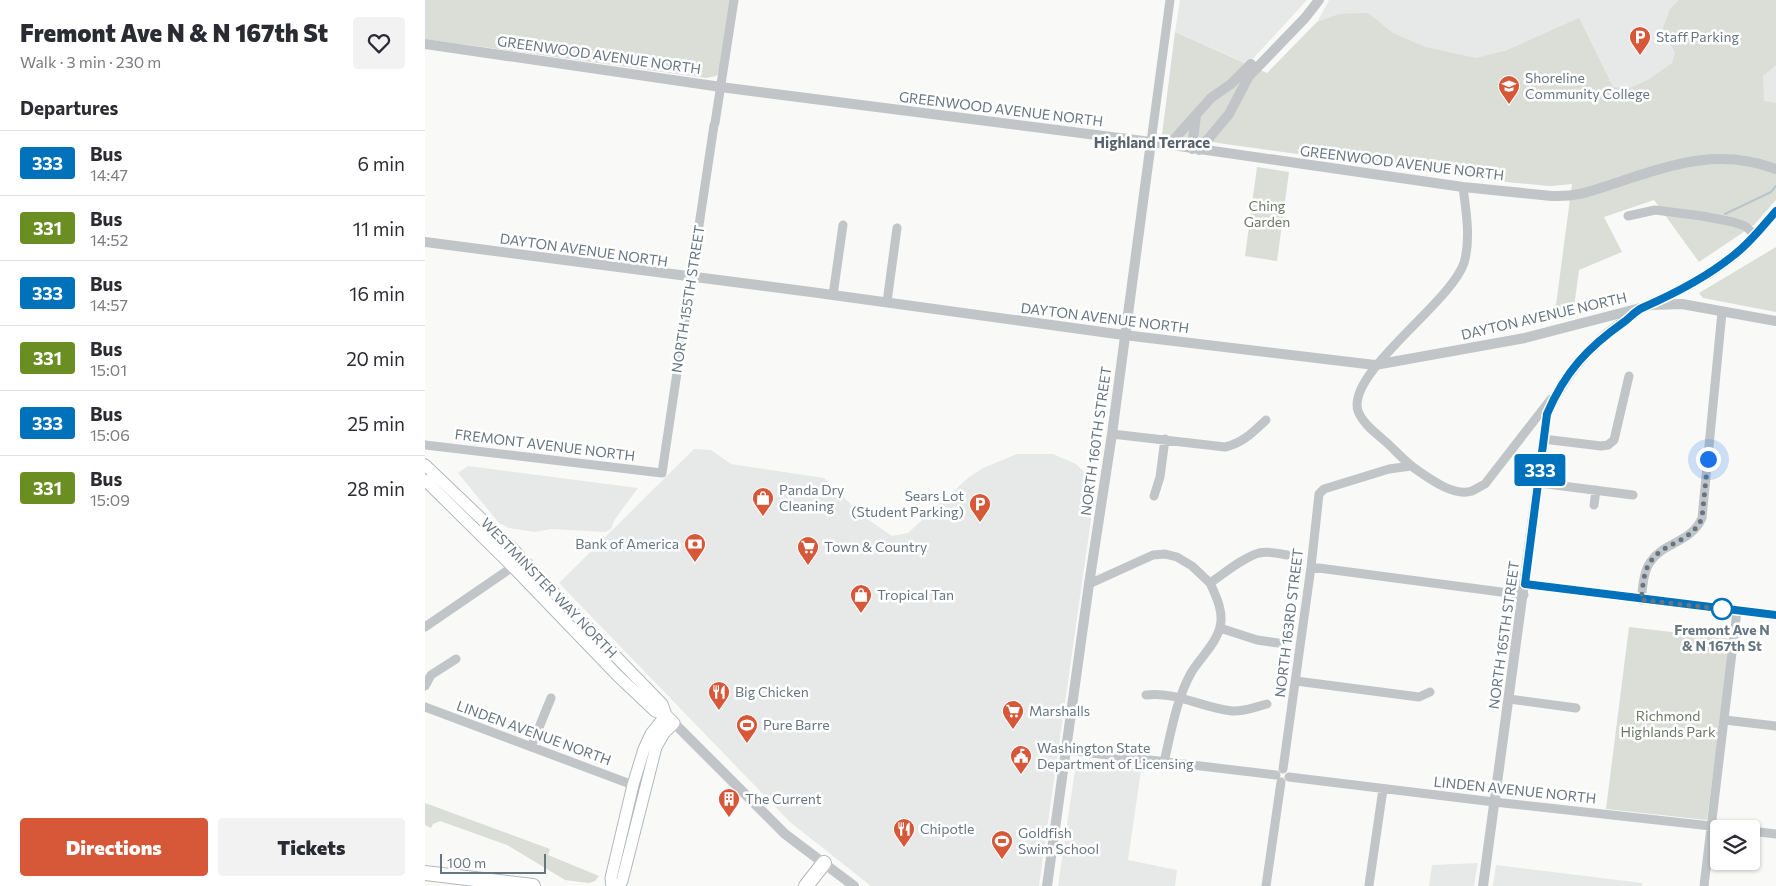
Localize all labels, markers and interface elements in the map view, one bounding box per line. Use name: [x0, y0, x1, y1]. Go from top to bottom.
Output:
button: heart: [353, 17, 405, 69]
text: Fremont Ave N & N 167th St: [20, 18, 328, 47]
parking icon: Staff Parking: [1628, 25, 1652, 56]
place label: Staff Parking: [1656, 28, 1739, 45]
street label: GREENWOOD AVENUE NORTH: [496, 32, 702, 77]
text: Walk · 3 min · 230 m: [20, 52, 161, 71]
place label: Shoreline Community College: [1525, 69, 1650, 102]
school or university icon: Shoreline Community College: [1497, 74, 1521, 105]
street label: GREENWOOD AVENUE NORTH: [898, 88, 1104, 129]
text: Departures: [20, 96, 118, 119]
district label: Highland Terrace: [1094, 133, 1210, 151]
text: Bus: [90, 142, 122, 165]
street label: GREENWOOD AVENUE NORTH: [1299, 142, 1505, 183]
text: 333: [32, 152, 63, 174]
text: 6 min: [357, 152, 405, 175]
text: 14:47: [90, 165, 128, 184]
park label: Ching Garden: [1244, 197, 1290, 230]
text: Bus: [90, 207, 122, 230]
text: 331: [33, 217, 62, 239]
text: 11 min: [353, 217, 405, 240]
street label: NORTH 155TH STREET: [667, 224, 708, 374]
street label: DAYTON AVENUE NORTH: [499, 229, 669, 270]
text: 14:52: [90, 230, 128, 249]
text: Bus: [90, 272, 122, 295]
text: 333: [32, 282, 63, 304]
text: 16 min: [349, 282, 405, 305]
street label: DAYTON AVENUE NORTH: [1459, 288, 1628, 343]
text: 14:57: [90, 295, 128, 314]
street label: DAYTON AVENUE NORTH: [1020, 299, 1190, 336]
text: Bus: [90, 337, 122, 360]
text: 331: [33, 347, 62, 369]
text: 20 min: [346, 347, 405, 370]
text: 15:01: [90, 360, 127, 379]
street label: NORTH 160TH STREET: [1077, 365, 1114, 517]
text: Bus: [90, 402, 122, 425]
text: 333: [32, 412, 63, 434]
text: 25 min: [348, 412, 405, 435]
text: 15:06: [90, 425, 130, 444]
street label: FREMONT AVENUE NORTH: [454, 425, 636, 464]
your location: [1696, 447, 1721, 472]
line badge: 333: [1511, 454, 1569, 486]
text: 333: [1524, 459, 1556, 481]
text: Bus: [90, 467, 122, 490]
text: 331: [33, 477, 62, 499]
text: 28 min: [347, 477, 405, 500]
place label: Panda Dry Cleaning: [779, 481, 844, 514]
shop icon: Panda Dry Cleaning: [751, 486, 775, 517]
place label: Sears Lot (Student Parking): [851, 487, 964, 520]
text: 15:09: [90, 490, 130, 509]
parking icon: Sears Lot (Student Parking): [968, 492, 992, 523]
street label: WESTMINSTER WAY NORTH: [478, 514, 621, 661]
bank icon: Bank of America: [683, 532, 707, 563]
place label: Bank of America: [575, 535, 679, 552]
supermarket icon: Town & Country: [796, 535, 820, 566]
place label: Town & Country: [824, 538, 927, 555]
street label: NORTH 163RD STREET: [1271, 547, 1306, 698]
street label: NORTH 165TH STREET: [1485, 560, 1522, 710]
shop icon: Tropical Tan: [849, 583, 873, 614]
place label: Tropical Tan: [877, 586, 954, 603]
marker: Fremont Ave N & N 167th St: [1711, 598, 1733, 620]
place label: Fremont Ave N & N 167th St: [1674, 621, 1770, 654]
restaurant icon: Big Chicken: [707, 680, 731, 711]
place label: Big Chicken: [735, 683, 809, 700]
street label: LINDEN AVENUE NORTH: [455, 697, 614, 768]
supermarket icon: Marshalls: [1001, 699, 1025, 730]
place label: Marshalls: [1029, 702, 1090, 719]
park label: Richmond Highlands Park: [1620, 707, 1716, 740]
sports icon: Pure Barre: [735, 713, 759, 744]
place label: Pure Barre: [763, 716, 830, 733]
place label: Washington State Department of Licensing: [1037, 739, 1194, 772]
public building icon: Washington State Department of Licensing: [1009, 744, 1033, 775]
street label: LINDEN AVENUE NORTH: [1433, 773, 1597, 806]
building icon: The Current: [717, 787, 741, 818]
place label: The Current: [745, 790, 822, 807]
restaurant icon: Chipotle: [892, 817, 916, 848]
button: Directions: [20, 818, 208, 876]
button: Tickets: [218, 818, 405, 876]
place label: Chipotle: [920, 820, 974, 837]
map controls: [1710, 820, 1760, 870]
button: layers: [1710, 820, 1760, 870]
place label: Goldfish Swim School: [1018, 824, 1099, 857]
sports icon: Goldfish Swim School: [990, 829, 1014, 860]
scale bar: [440, 851, 546, 874]
text: 100 m: [447, 854, 486, 871]

